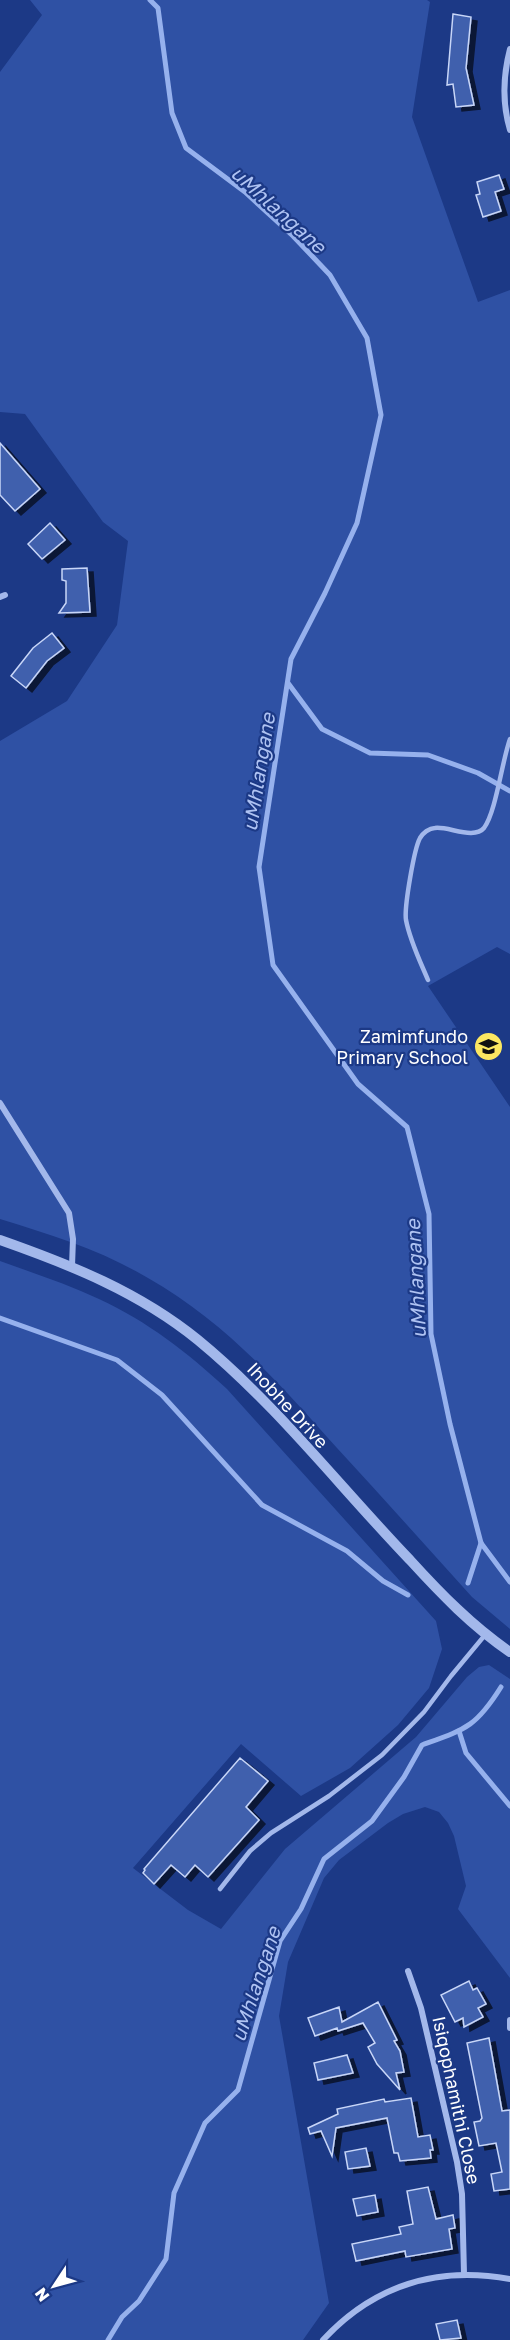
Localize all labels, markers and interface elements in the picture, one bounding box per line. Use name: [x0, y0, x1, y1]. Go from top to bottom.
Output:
water label: uMhlangane: [226, 160, 332, 259]
water label: uMhlangane: [237, 710, 280, 833]
place label: Zamimfundo Primary School: [336, 1025, 468, 1068]
school or university icon: Zamimfundo Primary School: [473, 1030, 505, 1062]
water label: uMhlangane: [400, 1217, 431, 1339]
street label: Ihobhe Drive: [243, 1358, 333, 1452]
water label: uMhlangane: [225, 1922, 286, 2045]
street label: Isiqophamithi Close: [428, 2014, 486, 2186]
north arrow: [24, 2256, 84, 2316]
text: N: [30, 2284, 54, 2306]

